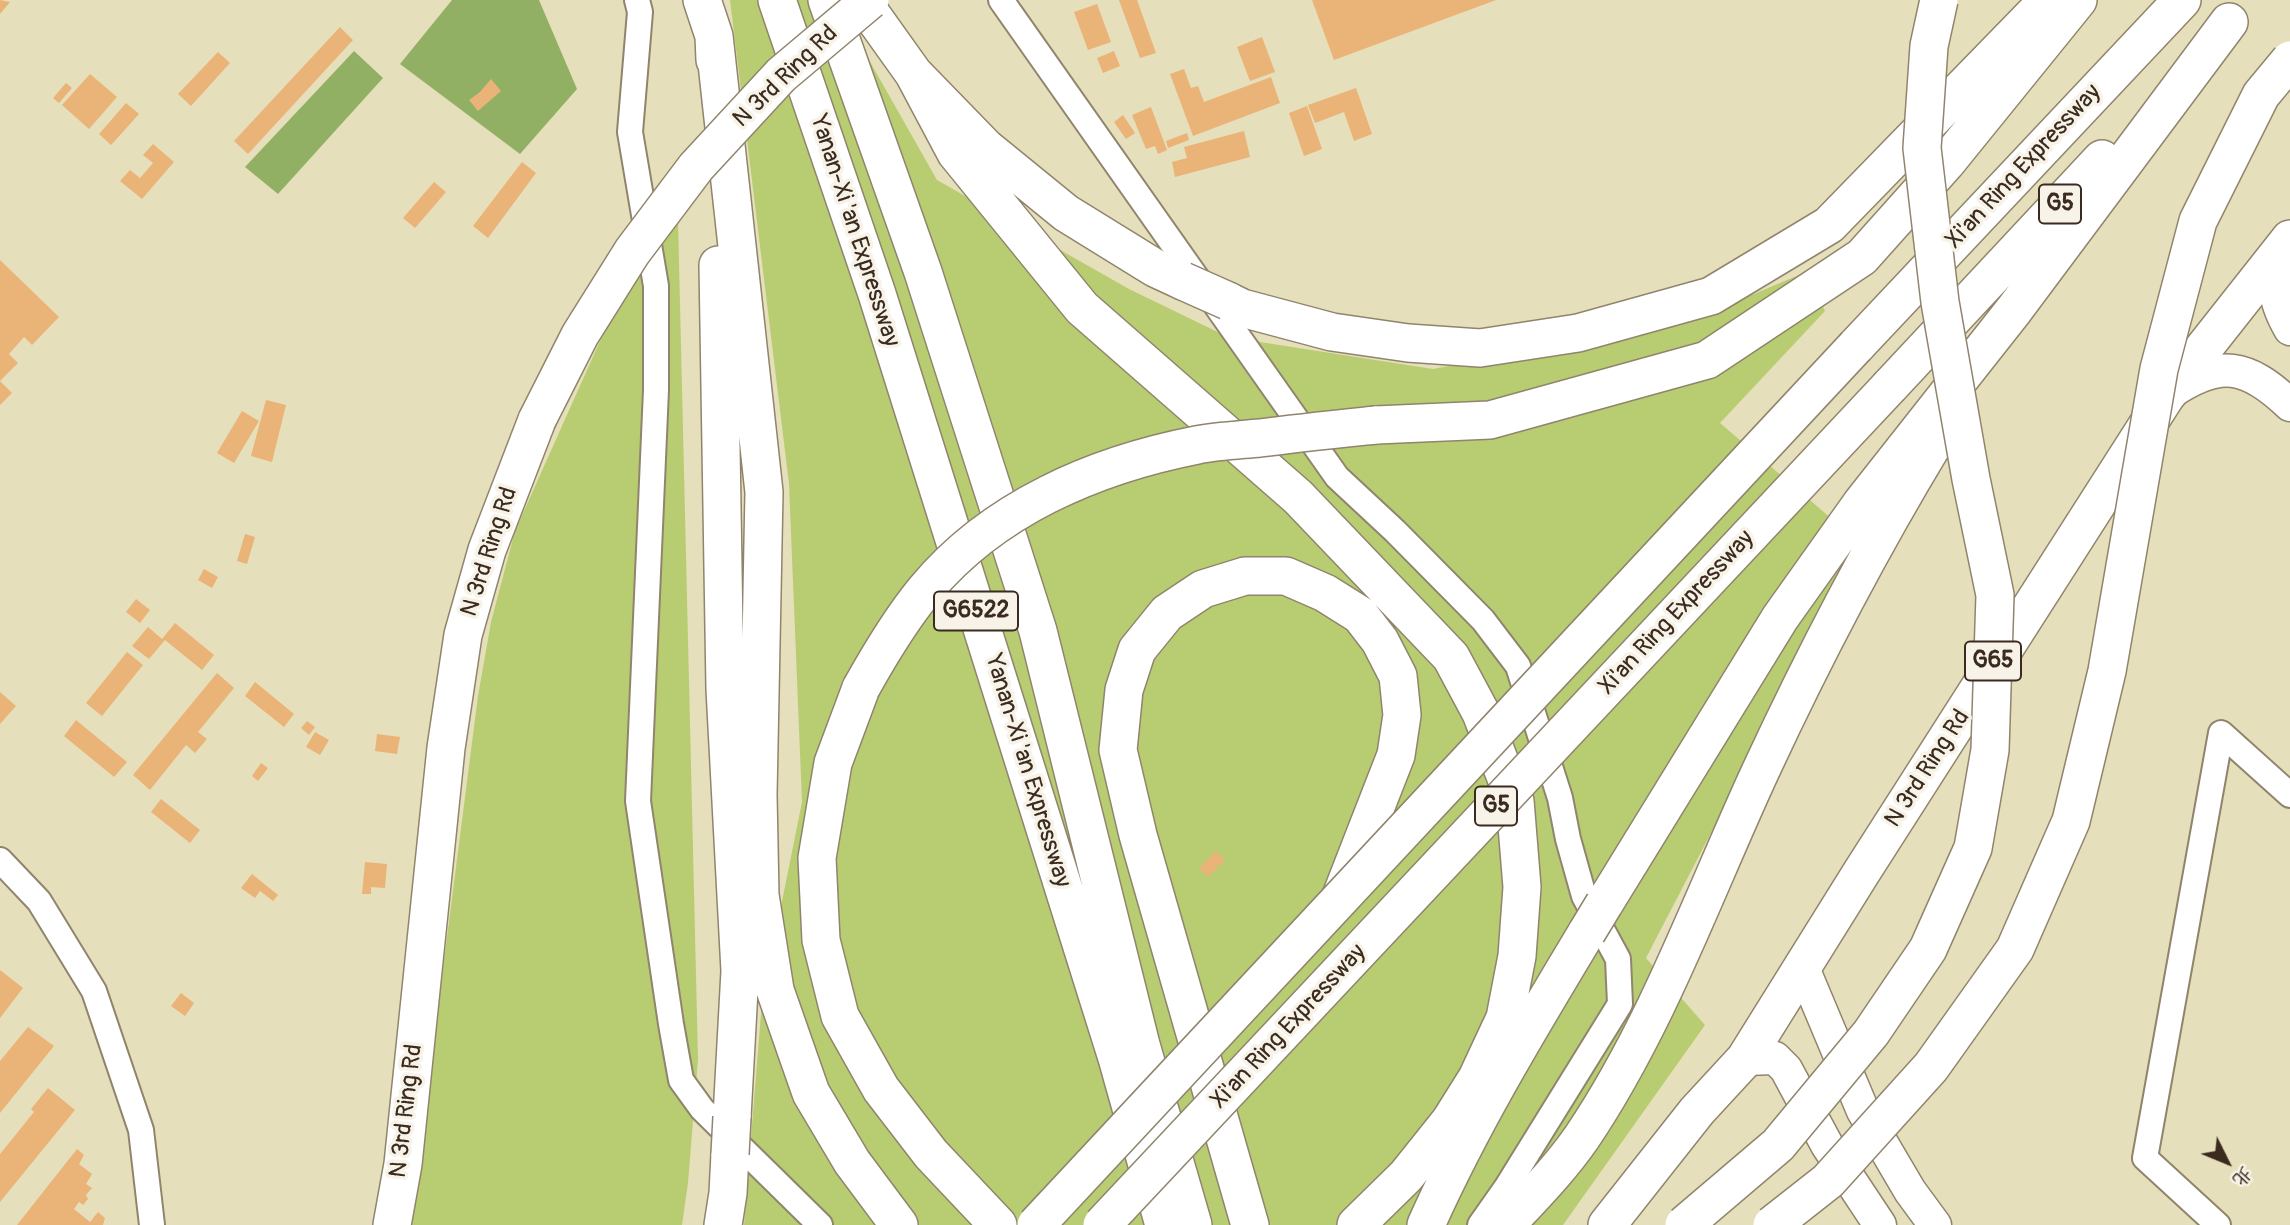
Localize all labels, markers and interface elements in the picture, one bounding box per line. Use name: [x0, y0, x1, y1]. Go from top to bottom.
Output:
street label: N 3rd Ring Rd: [728, 20, 844, 134]
street label: Xi'an Ring Expressway: [1940, 79, 2108, 255]
street label: Yanan-Xi 'an Expressway: [803, 112, 905, 350]
road number: G5: [2039, 184, 2081, 224]
street label: N 3rd Ring Rd: [456, 484, 524, 620]
street label: Xi'an Ring Expressway: [1593, 525, 1761, 701]
road number: G6522: [934, 592, 1018, 631]
road number: G65: [1965, 642, 2021, 680]
street label: Yanan-Xi 'an Expressway: [978, 651, 1076, 891]
street label: N 3rd Ring Rd: [1879, 705, 1977, 833]
road number: G5: [1475, 786, 1517, 826]
street label: Xi'an Ring Expressway: [1205, 939, 1373, 1115]
street label: N 3rd Ring Rd: [385, 1043, 429, 1179]
north arrow: [2192, 1127, 2262, 1197]
text: 北: [2227, 1161, 2258, 1191]

